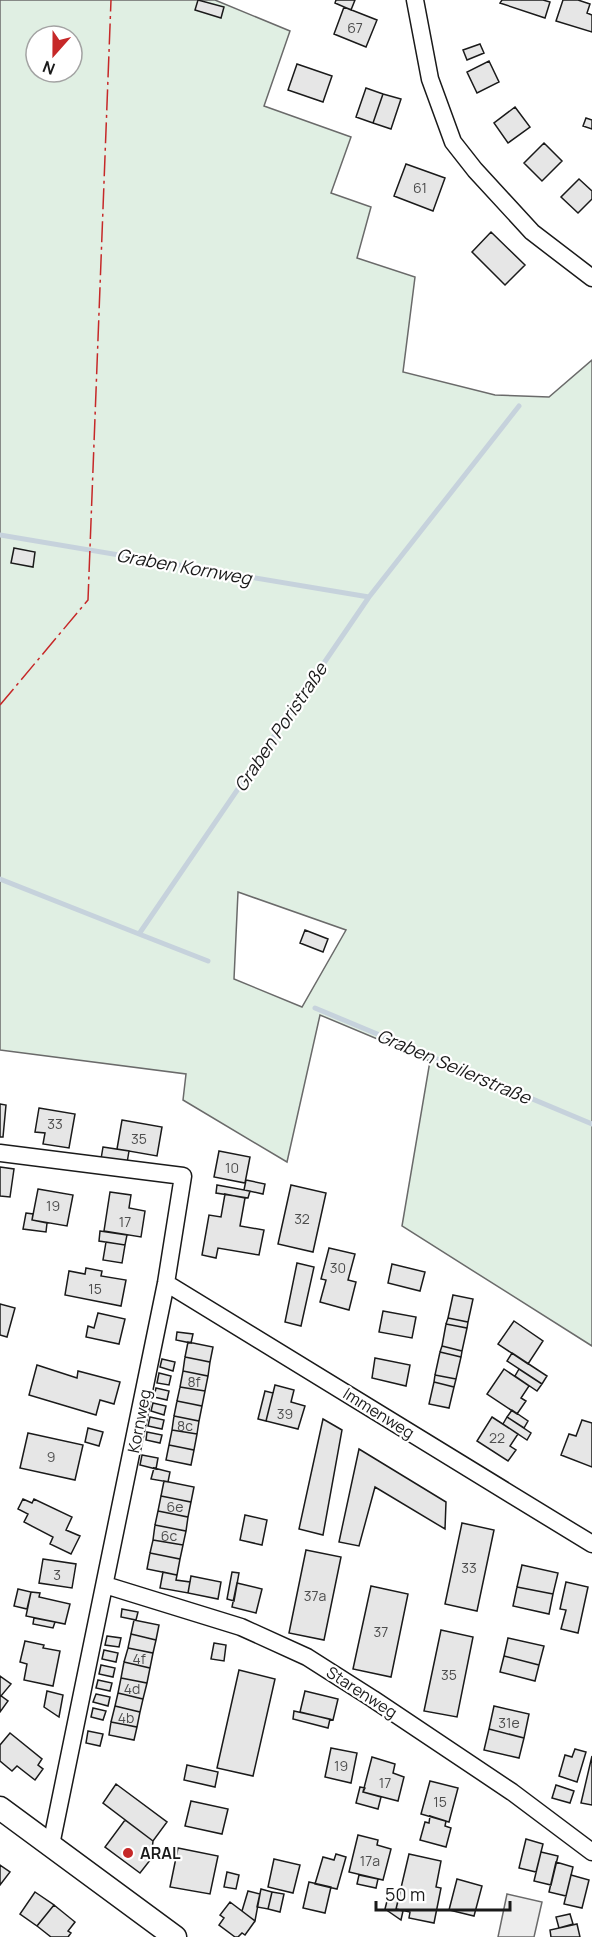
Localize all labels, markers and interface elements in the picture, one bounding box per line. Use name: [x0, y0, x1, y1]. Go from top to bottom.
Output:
house number: 67: [347, 18, 363, 37]
north arrow: [24, 24, 84, 84]
text: N: [39, 56, 58, 80]
house number: 61: [413, 178, 427, 197]
water label: Graben Kornweg: [115, 542, 255, 590]
water label: Graben Poristraße: [228, 657, 333, 796]
water label: Graben Seilerstraße: [373, 1023, 536, 1110]
house number: 33: [47, 1114, 63, 1133]
house number: 35: [131, 1129, 147, 1148]
house number: 10: [225, 1158, 239, 1177]
house number: 19: [46, 1196, 60, 1215]
house number: 32: [294, 1209, 310, 1228]
house number: 17: [119, 1212, 131, 1231]
house number: 30: [330, 1258, 346, 1277]
house number: 15: [88, 1279, 102, 1298]
house number: 8f: [187, 1372, 201, 1391]
street label: Immenweg: [339, 1382, 419, 1444]
street label: Kornweg: [122, 1387, 156, 1455]
house number: 39: [277, 1404, 293, 1423]
house number: 8c: [177, 1416, 193, 1435]
house number: 22: [489, 1428, 505, 1447]
house number: 9: [47, 1447, 55, 1466]
house number: 6e: [167, 1497, 183, 1516]
house number: 6c: [161, 1526, 177, 1545]
house number: 33: [461, 1558, 477, 1577]
house number: 3: [53, 1565, 61, 1584]
house number: 37a: [304, 1586, 326, 1605]
house number: 37: [374, 1622, 388, 1641]
house number: 4f: [132, 1649, 146, 1668]
street label: Starenweg: [322, 1661, 402, 1723]
house number: 35: [441, 1665, 457, 1684]
house number: 4d: [124, 1679, 140, 1698]
house number: 4b: [118, 1708, 134, 1727]
house number: 31e: [498, 1713, 520, 1732]
house number: 19: [334, 1756, 348, 1775]
house number: 17: [379, 1773, 391, 1792]
house number: 15: [433, 1792, 447, 1811]
place label: ARAL: [140, 1842, 181, 1864]
marker: ARAL: [121, 1846, 135, 1860]
house number: 17a: [360, 1851, 380, 1870]
scale bar: [376, 1874, 510, 1912]
text: 50 m: [385, 1882, 425, 1906]

